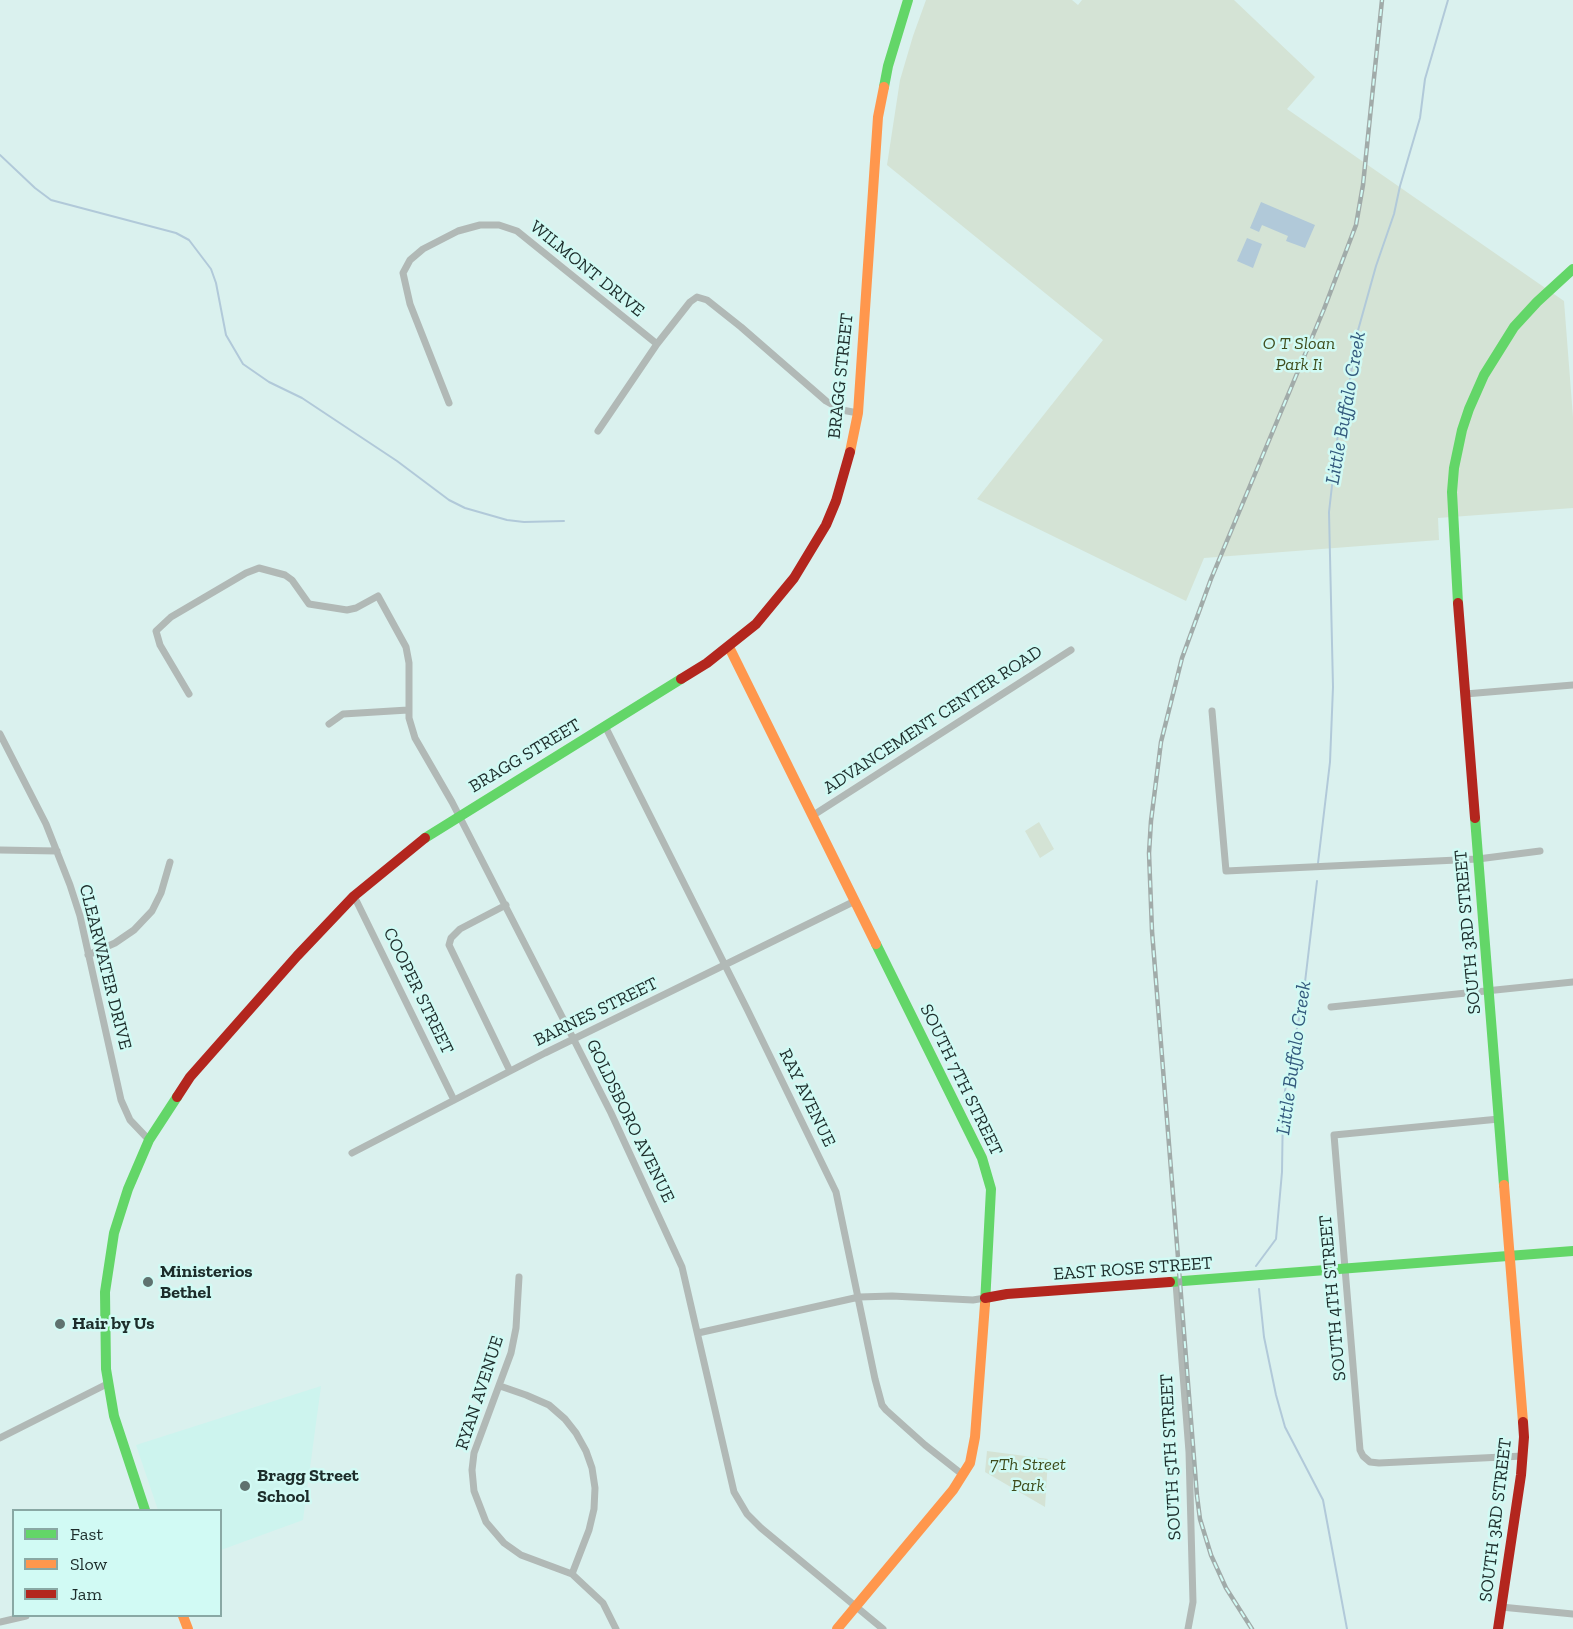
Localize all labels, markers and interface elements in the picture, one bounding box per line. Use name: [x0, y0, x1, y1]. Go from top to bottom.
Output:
street label: WILMONT DRIVE: [525, 216, 649, 322]
street label: BRAGG STREET: [824, 312, 858, 440]
water label: Little Buffalo Creek: [1321, 330, 1371, 486]
park label: O T Sloan Park Ii: [1263, 333, 1335, 376]
street label: ADVANCEMENT CENTER ROAD: [820, 641, 1046, 799]
street label: BRAGG STREET: [465, 714, 585, 798]
street label: SOUTH 3RD STREET: [1450, 849, 1486, 1015]
street label: CLEARWATER DRIVE: [74, 882, 136, 1052]
street label: COOPER STREET: [378, 924, 458, 1058]
street label: BARNES STREET: [531, 973, 661, 1051]
water label: Little Buffalo Creek: [1271, 980, 1317, 1136]
street label: SOUTH 7TH STREET: [915, 1001, 1007, 1159]
street label: GOLDSBORO AVENUE: [581, 1036, 679, 1206]
street label: RAY AVENUE: [774, 1046, 840, 1150]
street label: SOUTH 4TH STREET: [1315, 1214, 1351, 1382]
street label: EAST ROSE STREET: [1053, 1253, 1213, 1285]
place label: Ministerios Bethel: [160, 1261, 253, 1304]
marker: Ministerios Bethel: [141, 1275, 155, 1289]
place label: Hair by Us: [72, 1313, 154, 1335]
marker: Hair by Us: [53, 1317, 67, 1331]
street label: RYAN AVENUE: [451, 1333, 509, 1453]
street label: SOUTH 5TH STREET: [1156, 1373, 1186, 1541]
street label: SOUTH 3RD STREET: [1475, 1437, 1517, 1603]
park label: 7Th Street Park: [990, 1454, 1066, 1496]
place label: Bragg Street School: [257, 1465, 359, 1508]
marker: Bragg Street School: [238, 1479, 252, 1493]
legend: [12, 1509, 222, 1617]
text: Fast: [70, 1523, 103, 1545]
text: Slow: [70, 1553, 107, 1575]
text: Jam: [70, 1583, 102, 1605]

